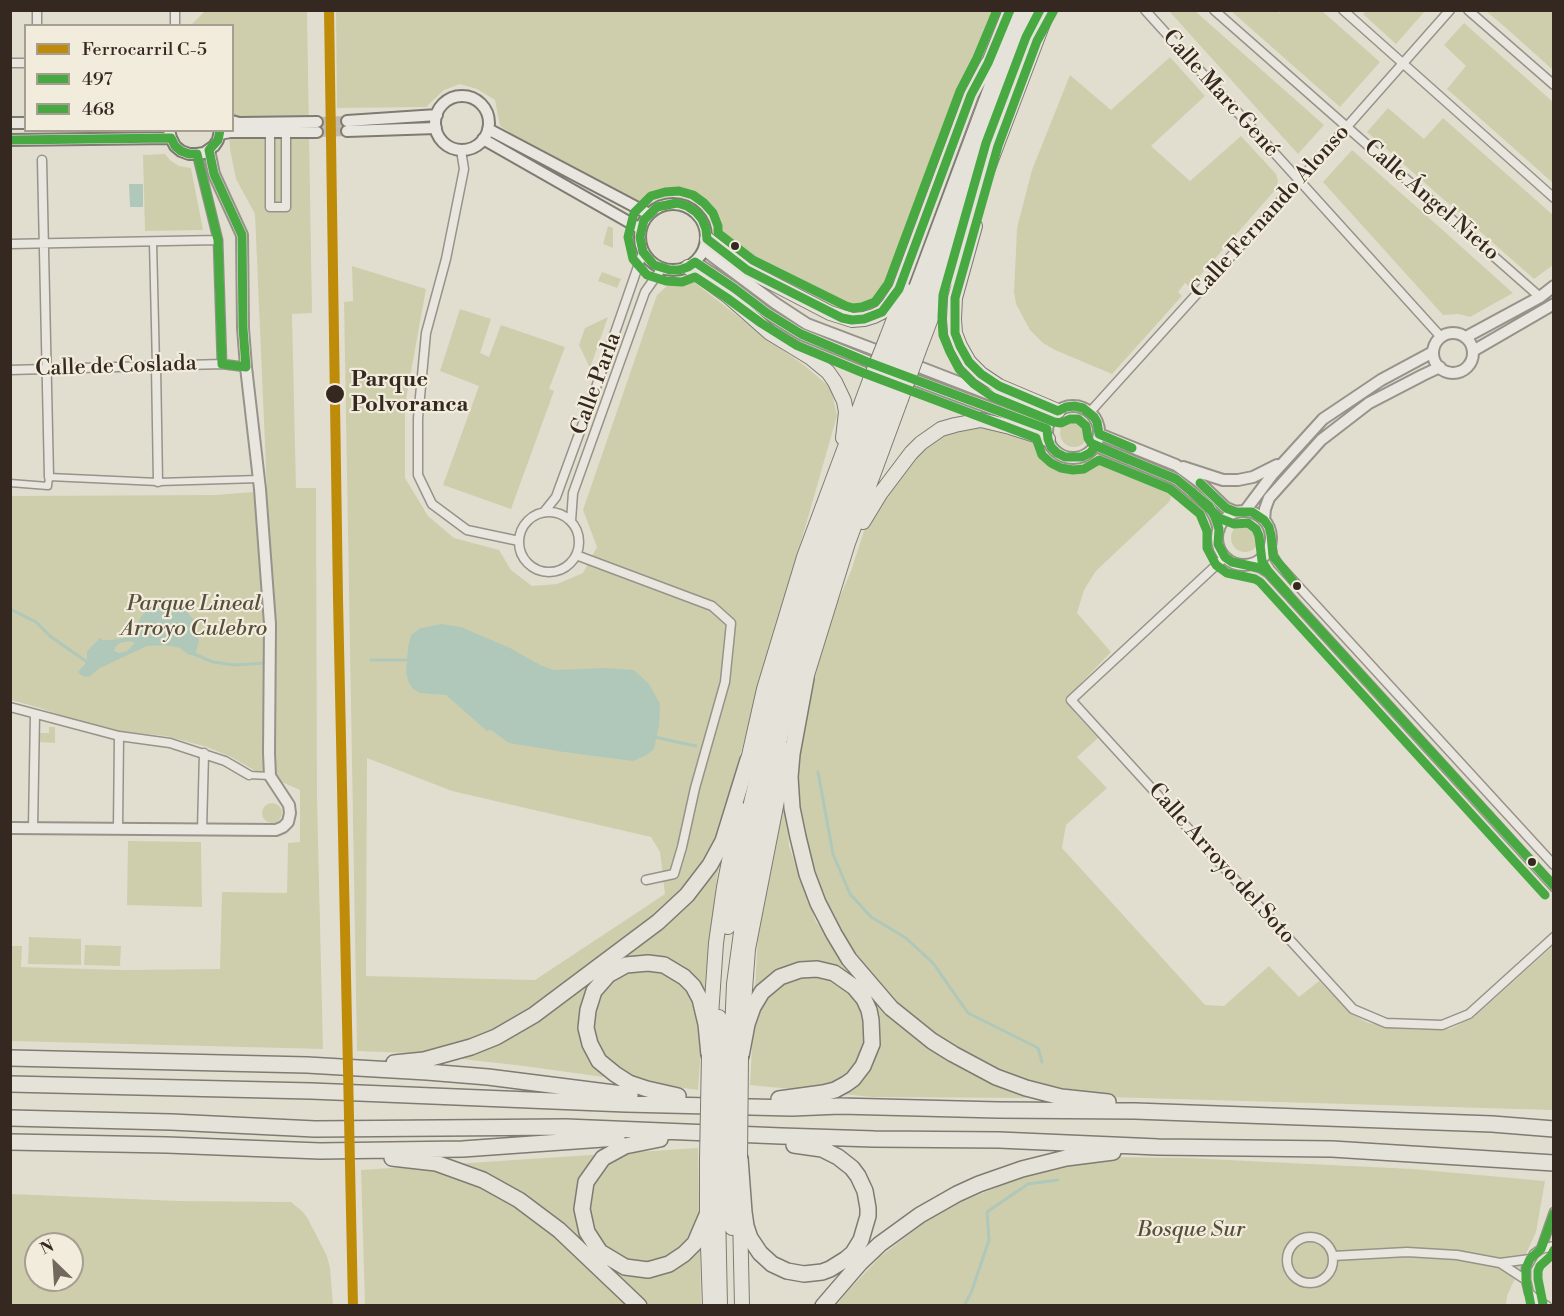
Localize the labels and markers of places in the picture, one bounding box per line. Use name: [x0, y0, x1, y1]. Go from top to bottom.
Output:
unlabelled marker: [729, 240, 741, 252]
place label: Parque Polvoranca: [351, 368, 468, 420]
marker: Parque Polvoranca: [324, 383, 346, 405]
unlabelled marker: [1291, 580, 1303, 592]
unlabelled marker: [1526, 856, 1538, 868]

